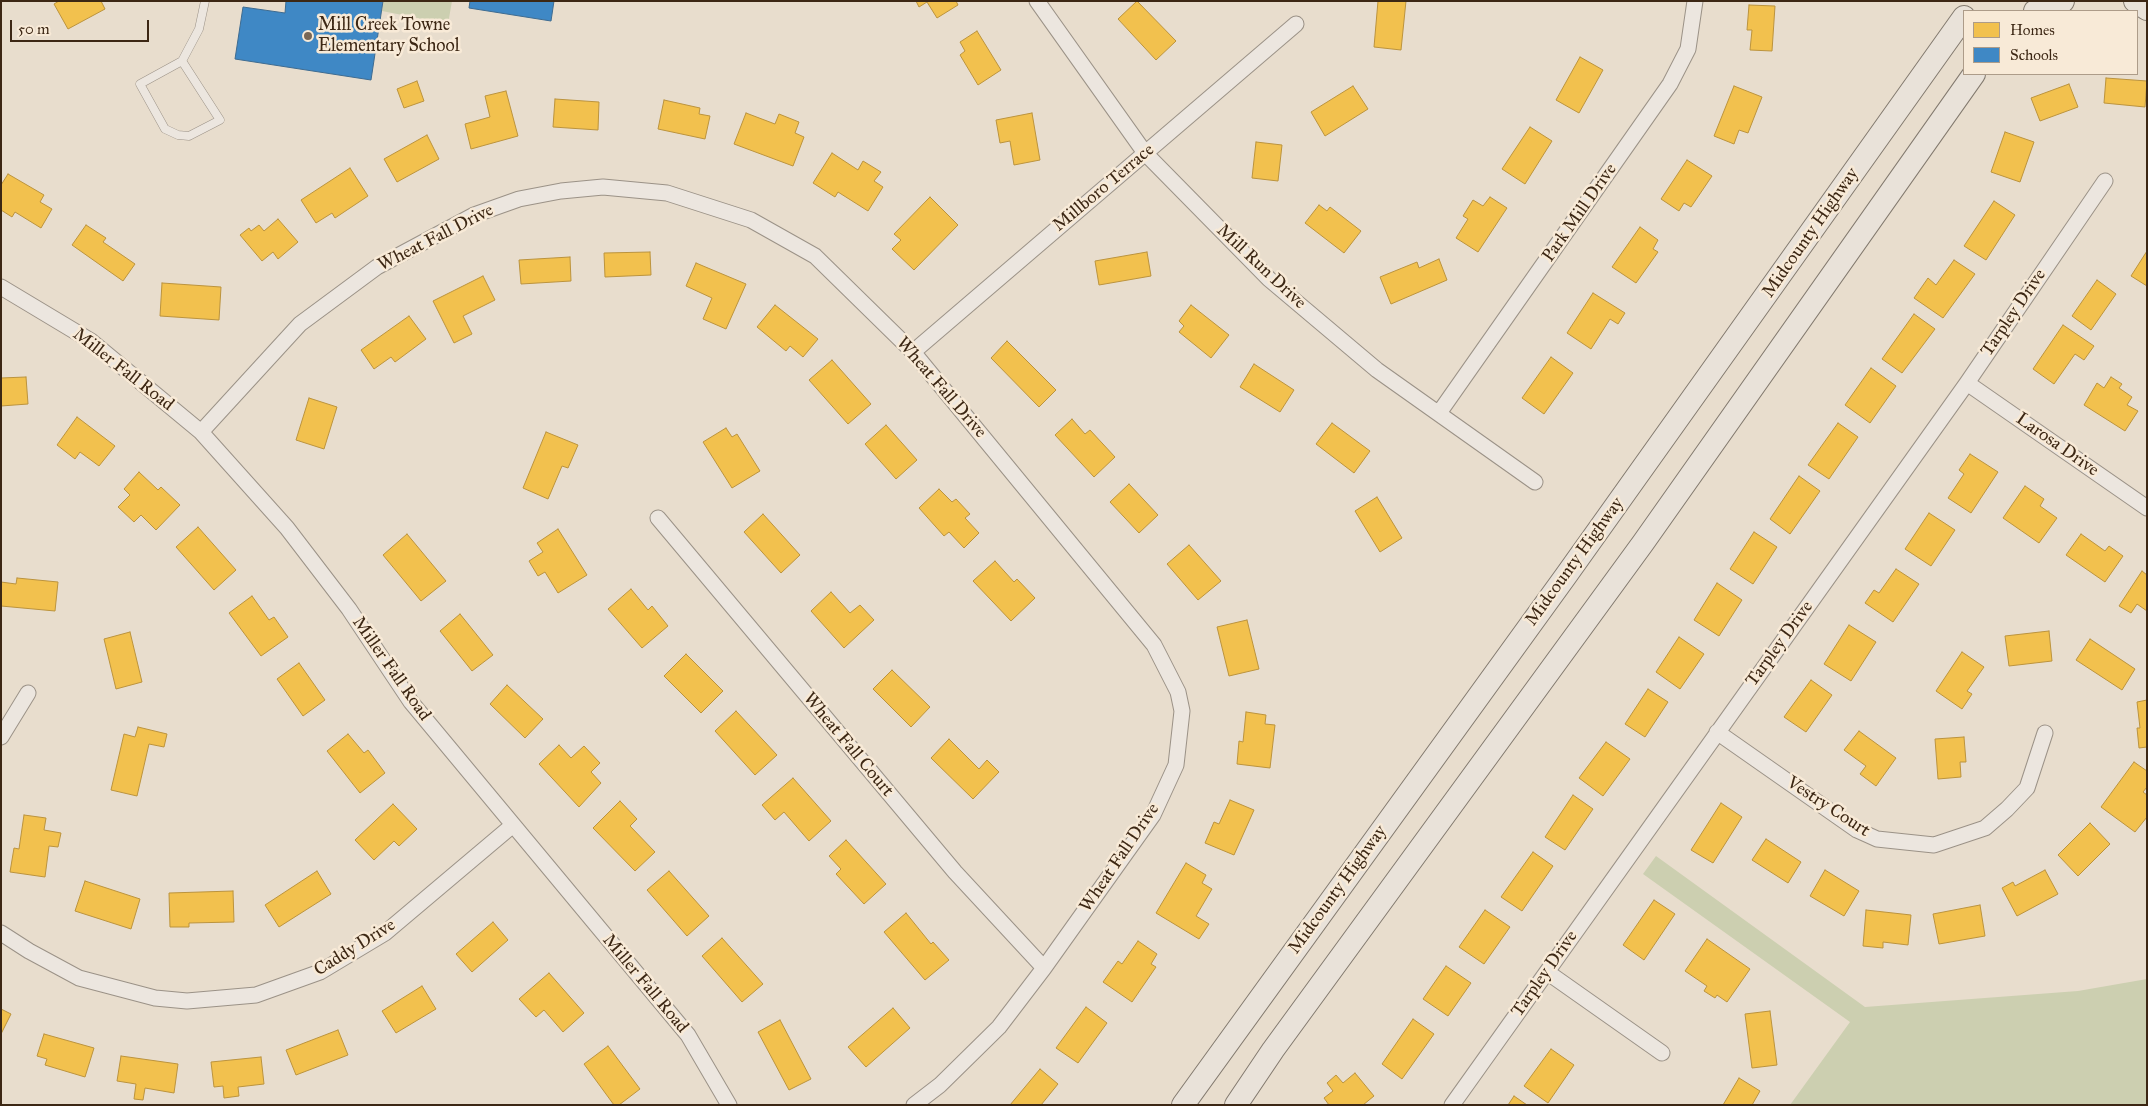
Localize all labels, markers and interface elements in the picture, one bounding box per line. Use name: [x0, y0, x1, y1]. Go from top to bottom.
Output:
scale bar: [12, 10, 151, 42]
legend: [1963, 10, 2138, 75]
place label: Mill Creek Towne Elementary School: [318, 15, 460, 58]
text: 50 m: [18, 20, 50, 38]
text: Homes: [2010, 21, 2055, 39]
marker: Mill Creek Towne Elementary School: [302, 30, 314, 42]
text: Schools: [2010, 46, 2058, 64]
street label: Millboro Terrace: [1049, 139, 1159, 237]
street label: Park Mill Drive: [1538, 160, 1622, 266]
street label: Midcounty Highway: [1758, 164, 1864, 302]
street label: Wheat Fall Drive: [375, 200, 497, 276]
street label: Mill Run Drive: [1212, 220, 1310, 314]
street label: Tarpley Drive: [1977, 265, 2051, 361]
street label: Miller Fall Road: [68, 324, 178, 416]
street label: Wheat Fall Drive: [891, 333, 991, 443]
street label: Larosa Drive: [2011, 408, 2103, 482]
street label: Midcounty Highway: [1521, 494, 1629, 630]
street label: Tarpley Drive: [1742, 597, 1818, 691]
street label: Miller Fall Road: [347, 613, 435, 725]
street label: Wheat Fall Court: [798, 689, 898, 801]
street label: Vestry Court: [1782, 772, 1874, 842]
street label: Wheat Fall Drive: [1076, 799, 1164, 917]
street label: Midcounty Highway: [1284, 822, 1392, 958]
street label: Caddy Drive: [310, 915, 400, 981]
street label: Tarpley Drive: [1507, 927, 1583, 1021]
street label: Miller Fall Road: [597, 930, 693, 1038]

